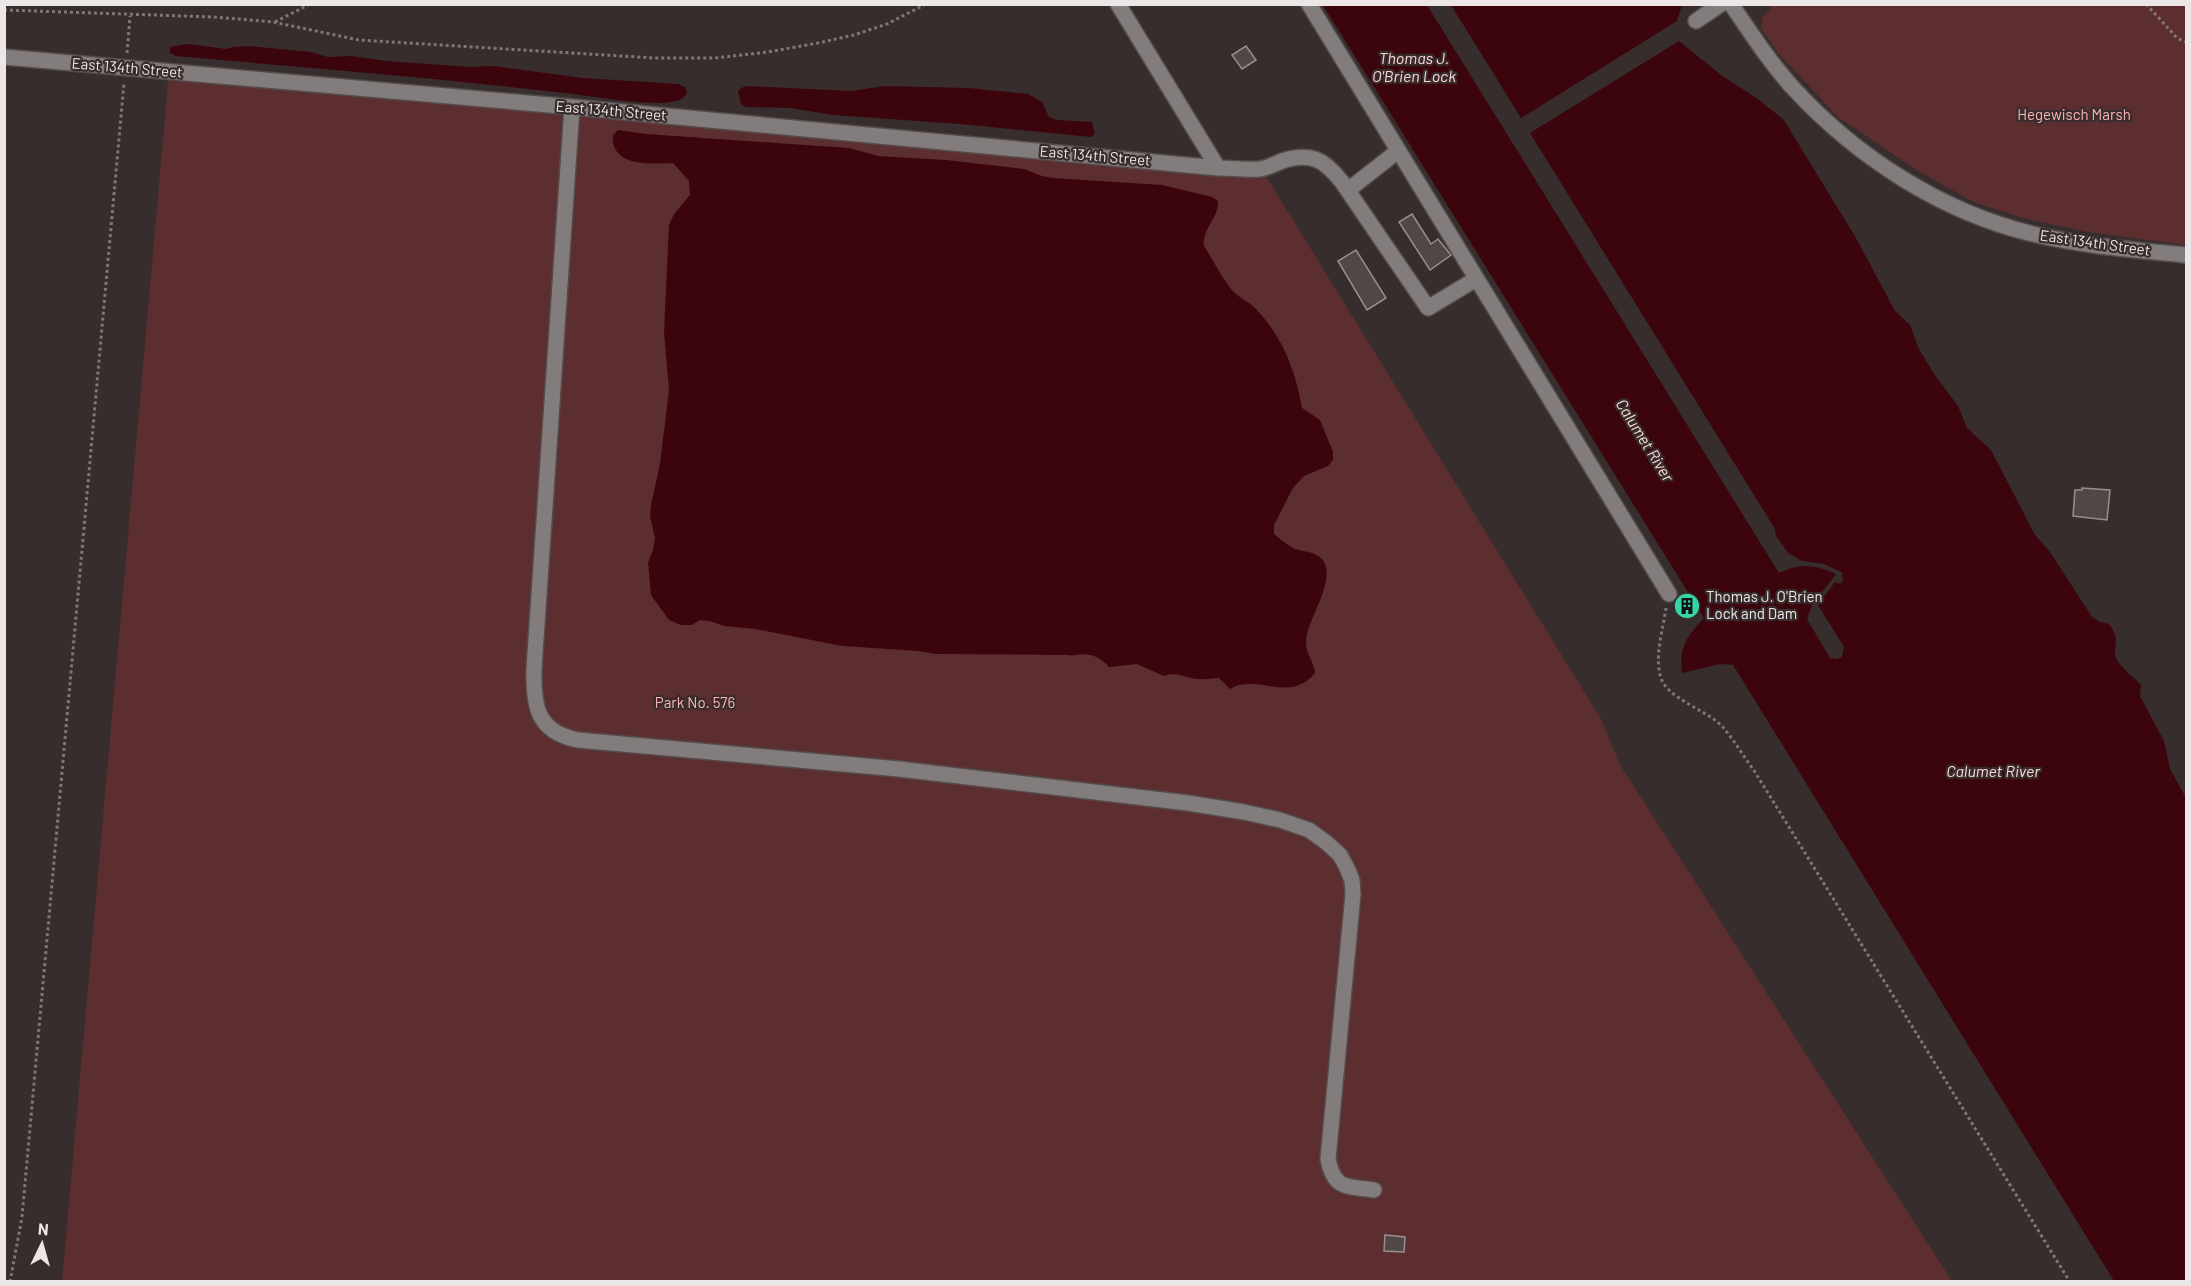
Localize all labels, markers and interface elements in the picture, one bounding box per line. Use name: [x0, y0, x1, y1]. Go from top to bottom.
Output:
water label: Thomas J. O'Brien Lock: [1372, 48, 1456, 85]
street label: East 134th Street: [71, 53, 183, 81]
street label: East 134th Street: [555, 96, 667, 124]
park label: Hegewisch Marsh: [2017, 105, 2131, 123]
street label: East 134th Street: [1039, 141, 1151, 169]
street label: East 134th Street: [2039, 225, 2151, 259]
water label: Calumet River: [1613, 395, 1679, 486]
place label: Thomas J. O'Brien Lock and Dam: [1706, 587, 1823, 622]
building icon: Thomas J. O'Brien Lock and Dam: [1672, 591, 1702, 621]
park label: Park No. 576: [655, 693, 735, 711]
water label: Calumet River: [1946, 761, 2041, 780]
north arrow: [12, 1214, 72, 1274]
text: N: [37, 1219, 49, 1238]

